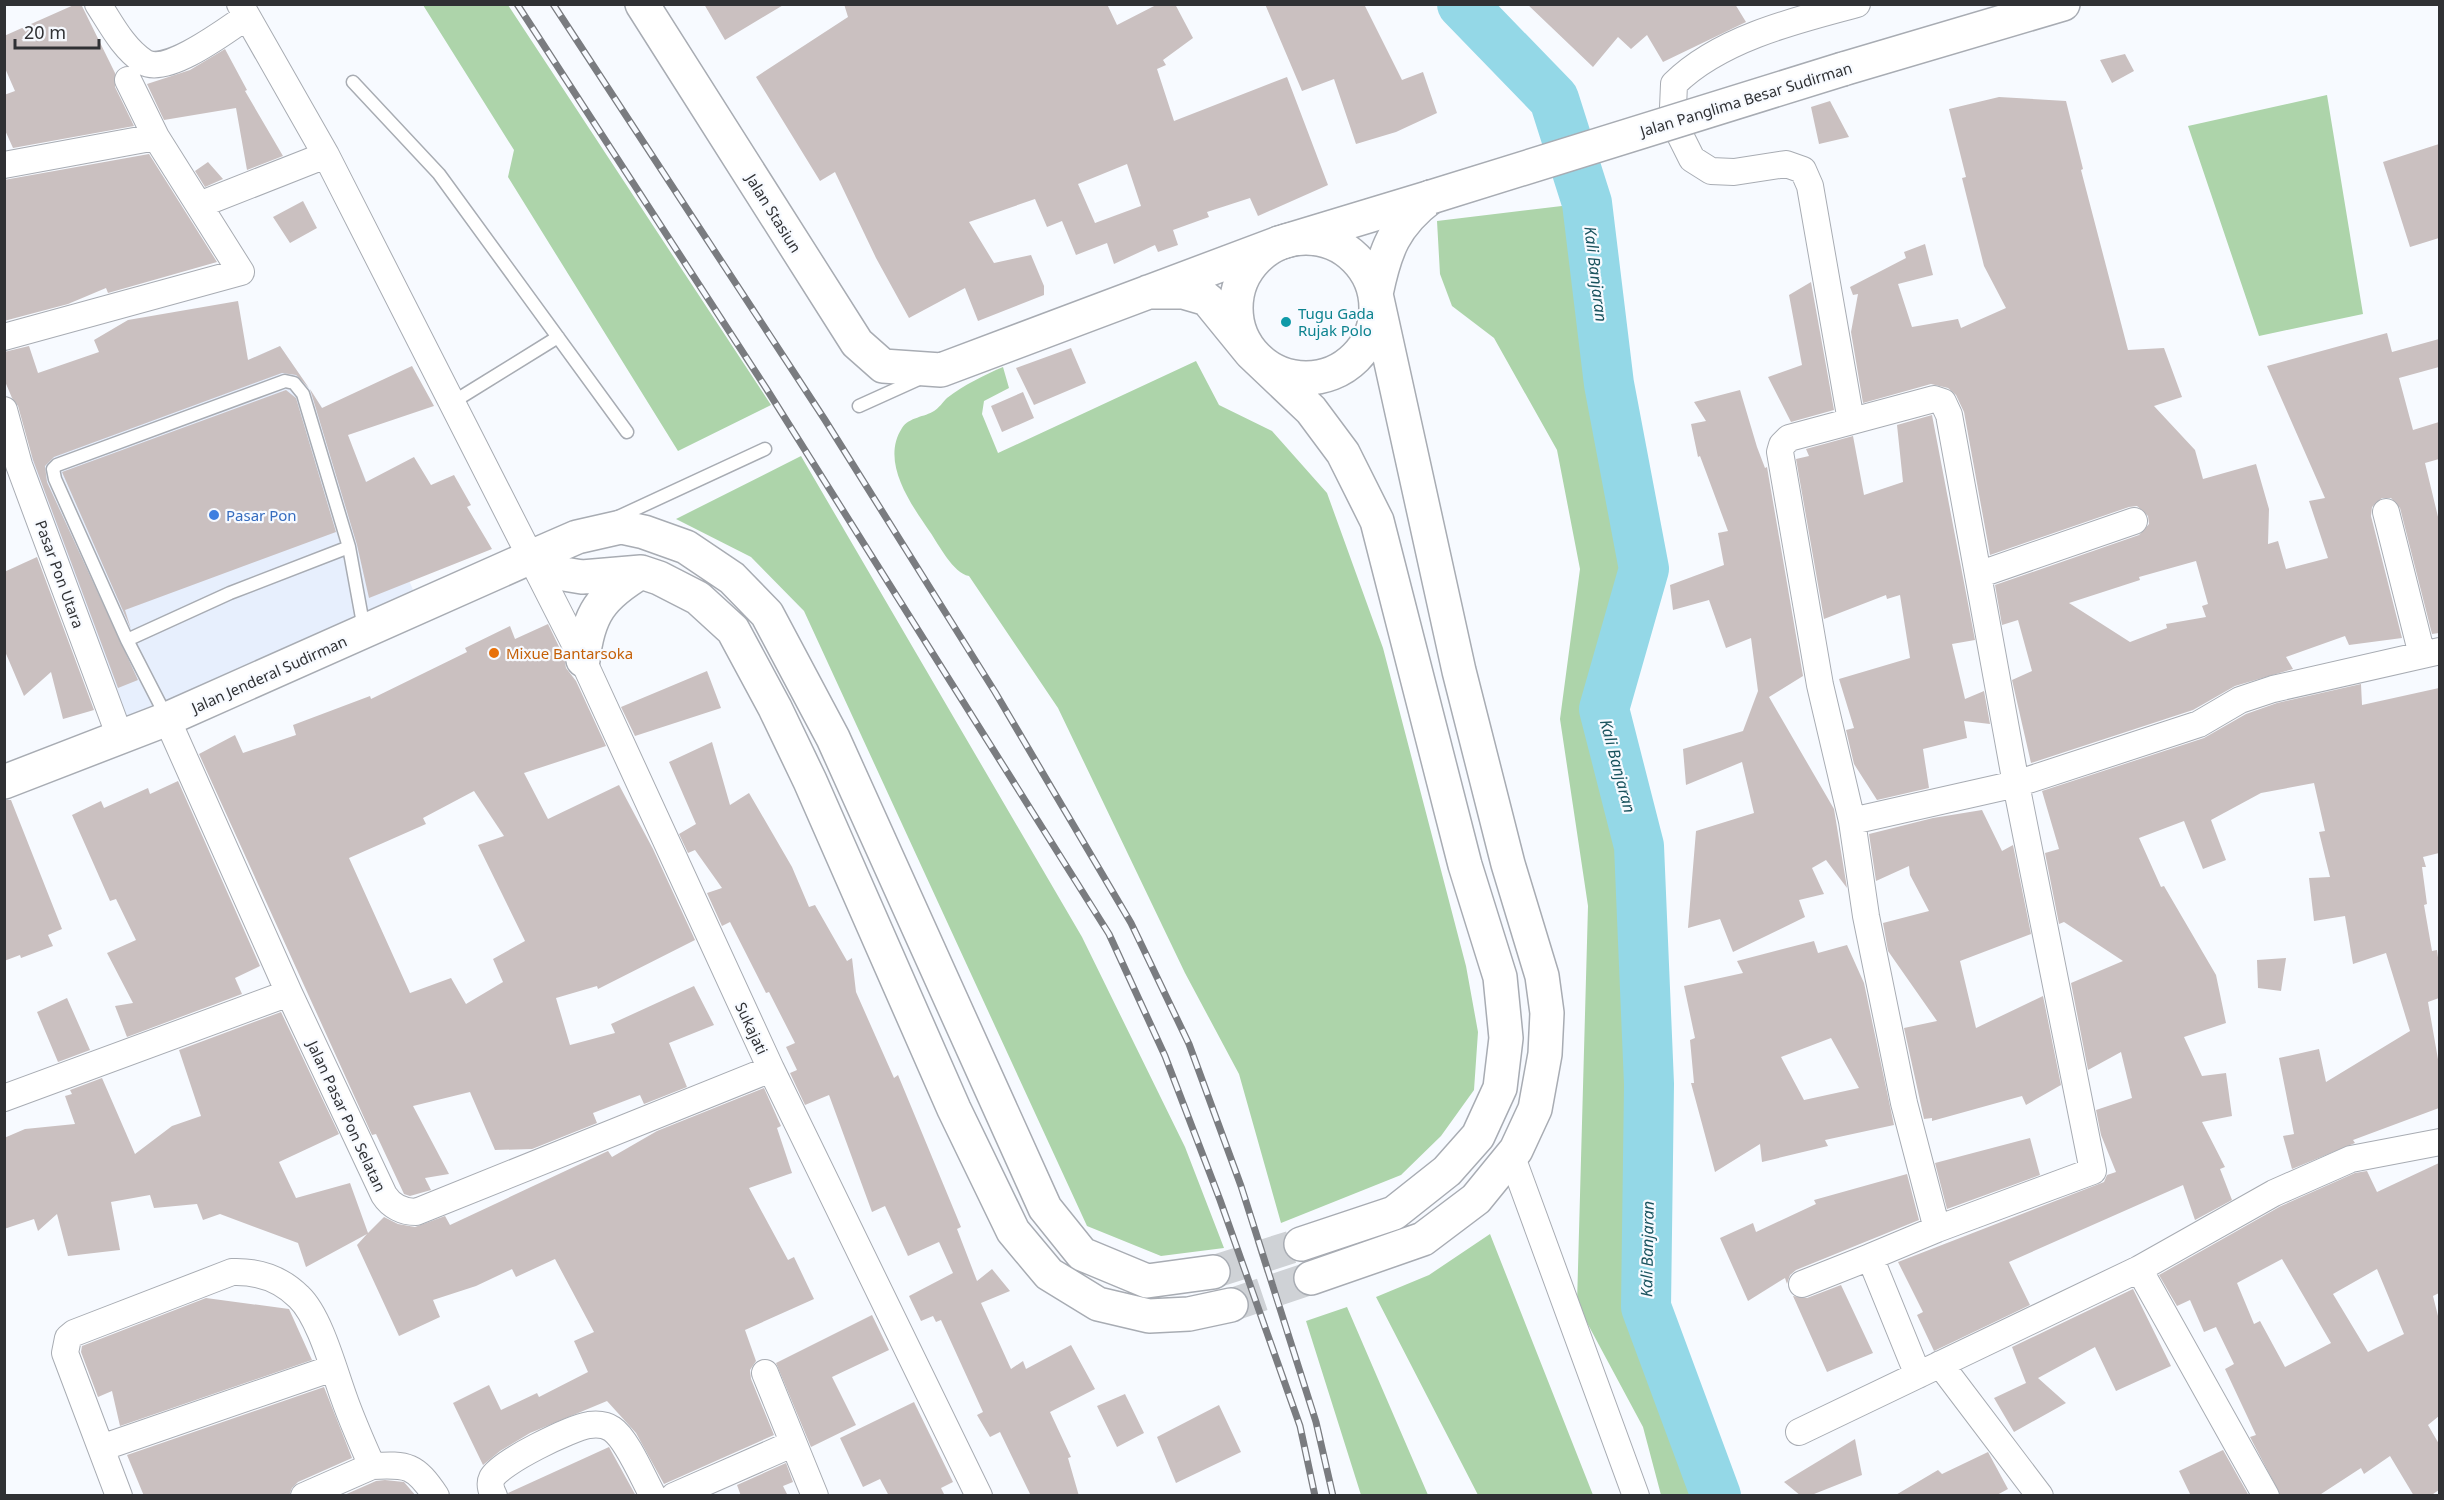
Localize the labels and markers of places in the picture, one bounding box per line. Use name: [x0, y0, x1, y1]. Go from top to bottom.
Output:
place label: Tugu Gada Rujak Polo: [1298, 303, 1374, 340]
marker: Tugu Gada Rujak Polo: [1279, 315, 1293, 329]
place label: Pasar Pon: [226, 505, 297, 525]
marker: Pasar Pon: [207, 508, 221, 522]
place label: Mixue Bantarsoka: [506, 643, 633, 663]
marker: Mixue Bantarsoka: [487, 646, 501, 660]

